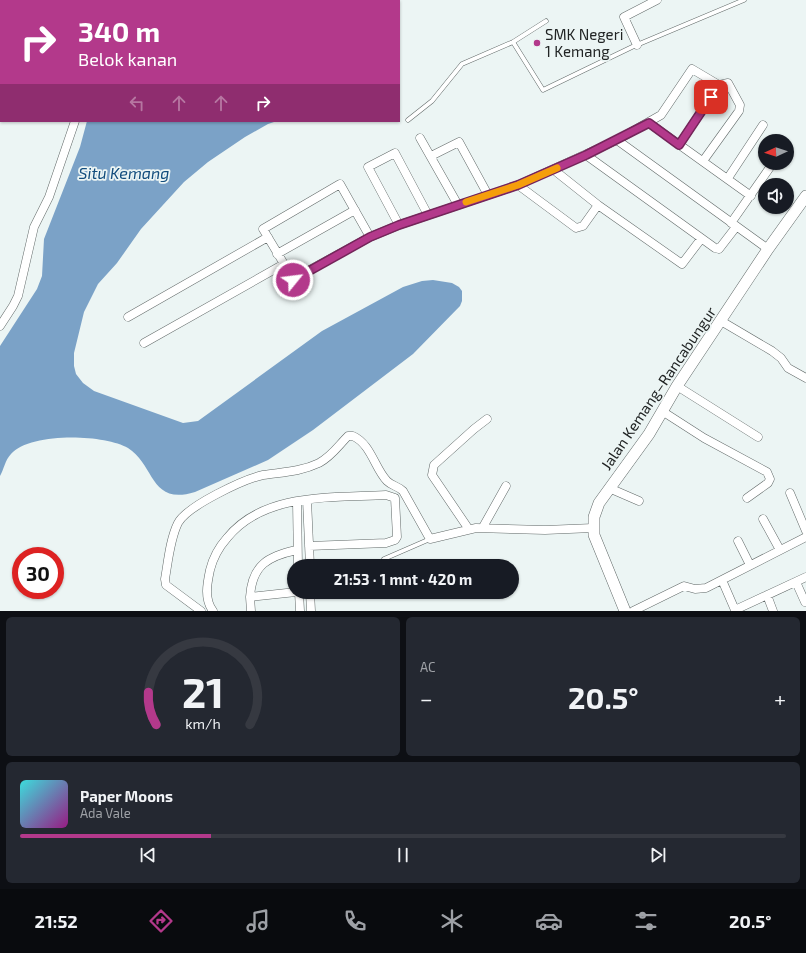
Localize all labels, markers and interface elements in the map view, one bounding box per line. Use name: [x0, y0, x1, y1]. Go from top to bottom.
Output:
text: 340 m: [78, 14, 160, 48]
icon: right: [12, 16, 64, 68]
place label: SMK Negeri 1 Kemang: [545, 25, 623, 60]
marker: SMK Negeri 1 Kemang: [532, 38, 542, 48]
text: Belok kanan: [78, 48, 177, 70]
pin: [694, 80, 728, 114]
icon: arrive: [700, 86, 722, 108]
icon: left: [126, 92, 148, 114]
icon: ahead: [168, 92, 190, 114]
icon: ahead: [210, 92, 232, 114]
icon: right: [252, 92, 274, 114]
north arrow: [758, 134, 794, 170]
map controls: [758, 134, 794, 214]
water label: Situ Kemang: [79, 163, 169, 182]
button: sound: [758, 178, 794, 214]
position arrow: [272, 259, 314, 301]
street label: Jalan Kemang–Rancabungur: [597, 303, 719, 473]
speed limit sign: 30: [12, 547, 64, 599]
text: 21:53 · 1 mnt · 420 m: [334, 570, 472, 588]
text: AC: [420, 659, 435, 675]
text: 21: [182, 665, 224, 715]
text: 20.5°: [568, 679, 639, 715]
text: −: [420, 685, 433, 711]
text: +: [774, 685, 786, 711]
text: km/h: [185, 714, 221, 731]
text: Paper Moons: [80, 787, 173, 805]
text: Ada Vale: [80, 805, 131, 821]
icon: previous: [137, 844, 159, 866]
icon: pause: [392, 844, 414, 866]
icon: next: [647, 844, 669, 866]
icon: directions: [147, 907, 175, 935]
icon: music: [244, 907, 272, 935]
icon: phone: [341, 907, 369, 935]
icon: climate: [438, 907, 466, 935]
icon: car: [535, 907, 563, 935]
icon: filters: [632, 907, 660, 935]
text: 21:52: [35, 910, 78, 932]
text: 20.5°: [729, 910, 771, 932]

